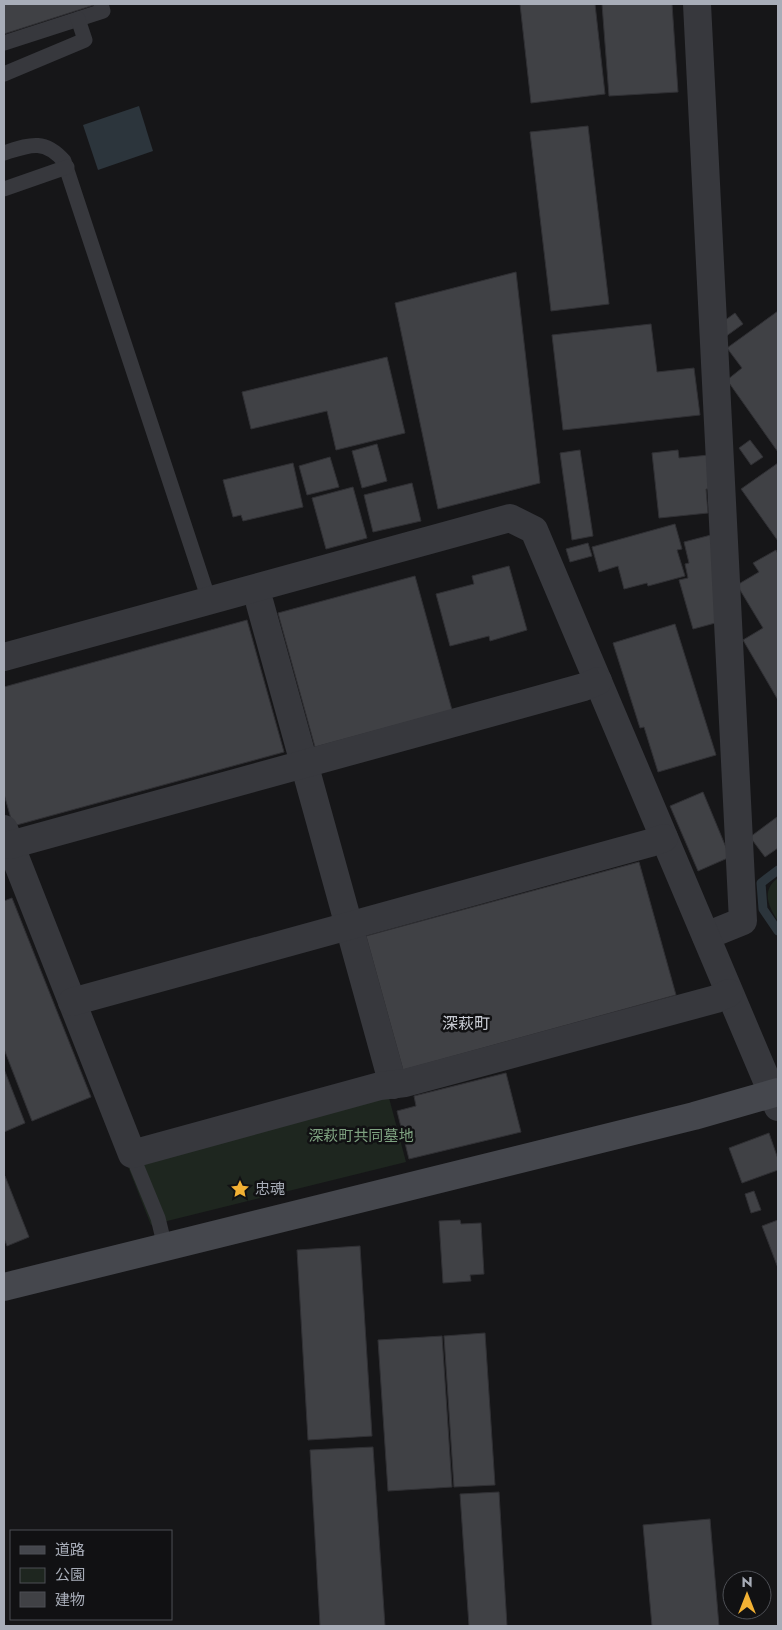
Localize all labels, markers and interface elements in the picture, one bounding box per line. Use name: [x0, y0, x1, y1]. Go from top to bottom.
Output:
district label: 深萩町: [442, 1012, 490, 1035]
park label: 深萩町共同墓地: [308, 1125, 414, 1147]
place icon: 忠魂: [229, 1178, 251, 1200]
place label: 忠魂: [255, 1178, 285, 1200]
legend: [10, 1530, 172, 1620]
text: 道路: [55, 1539, 85, 1561]
text: 公園: [55, 1564, 85, 1586]
north arrow: [722, 1570, 772, 1620]
text: N: [741, 1572, 753, 1592]
text: 建物: [55, 1589, 85, 1611]

